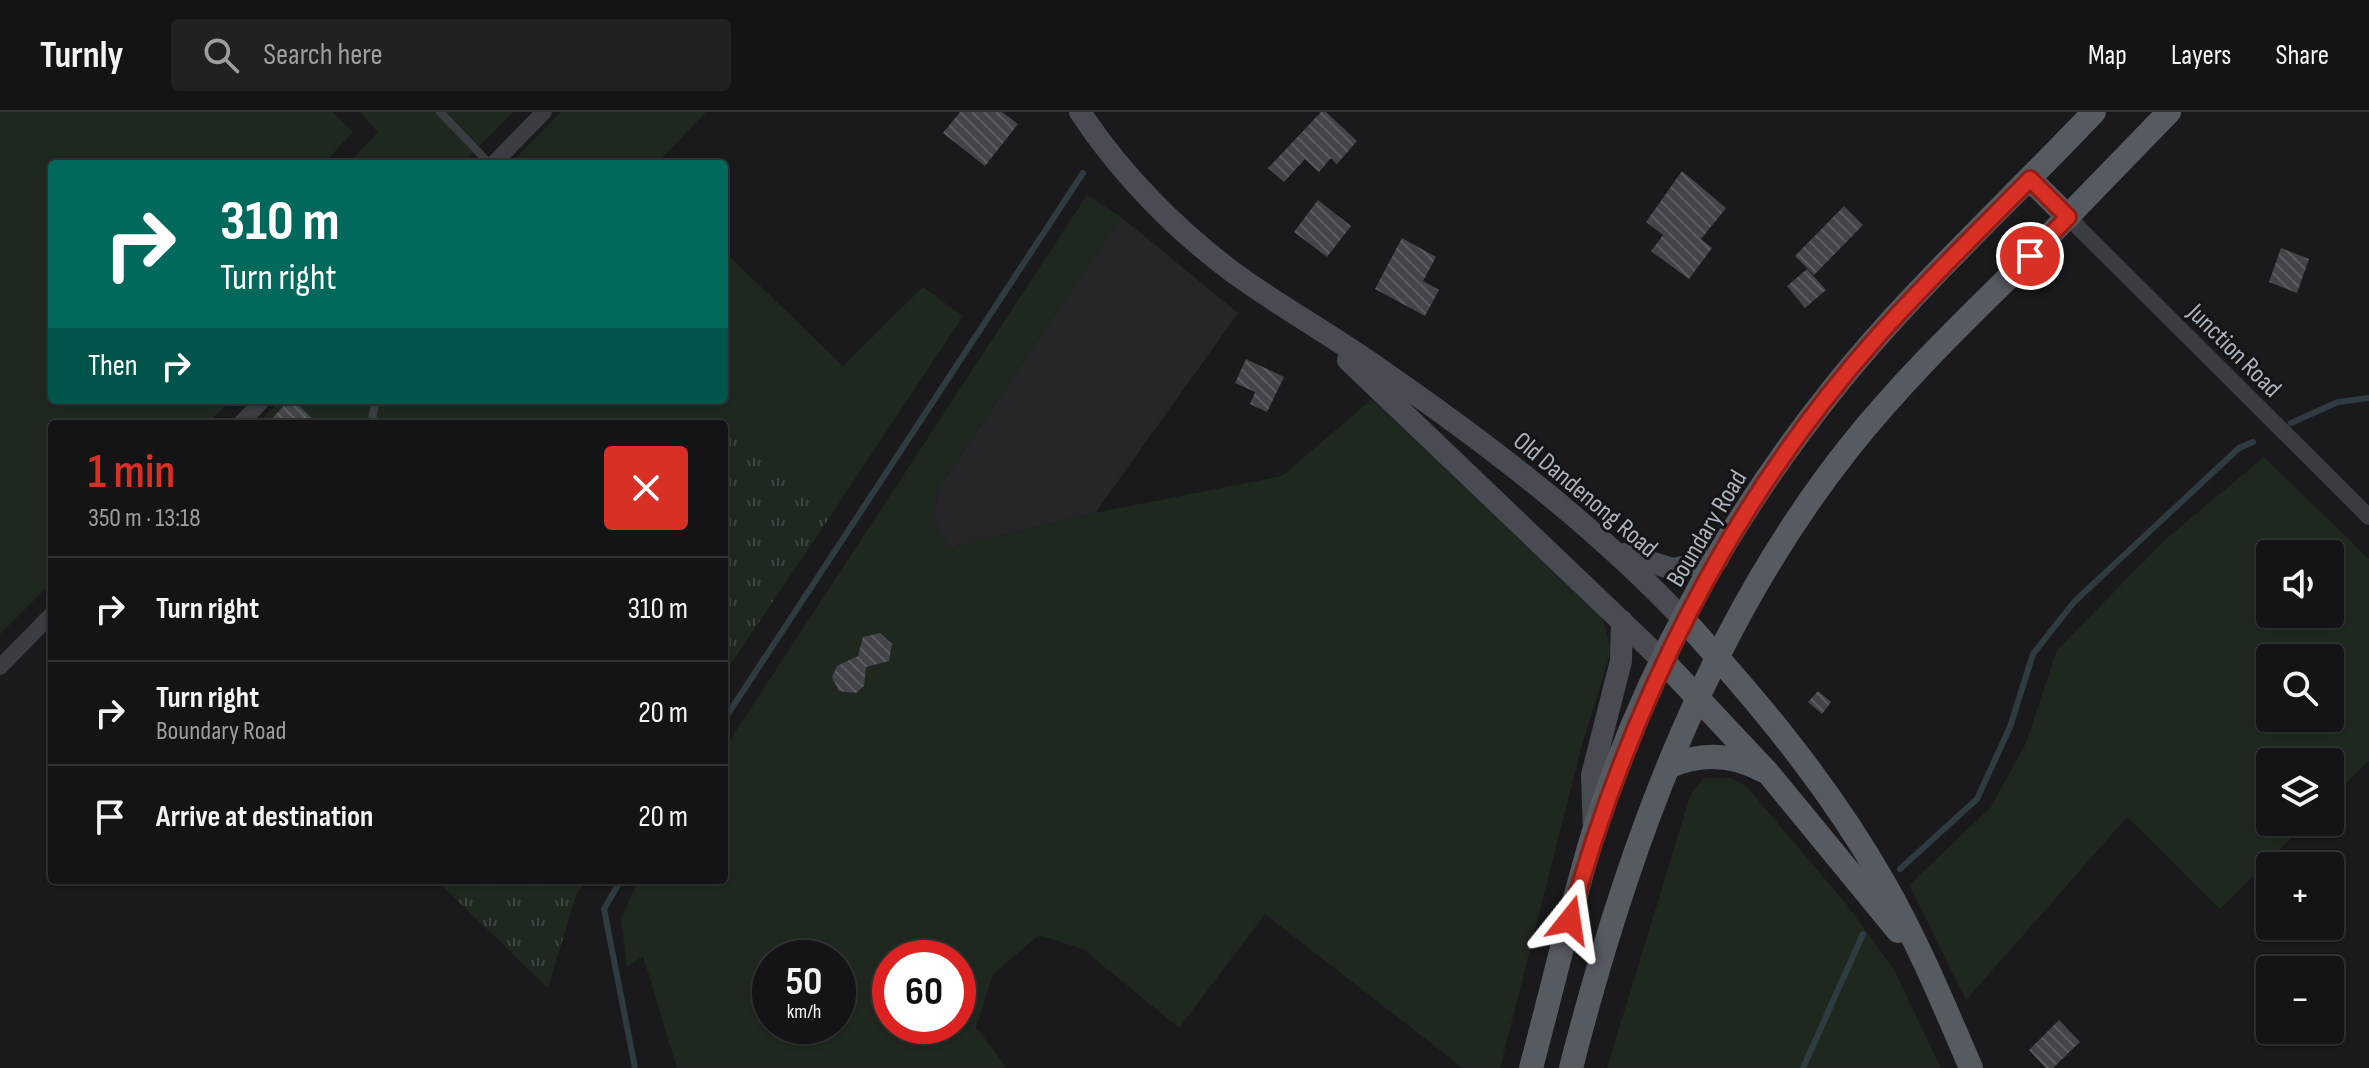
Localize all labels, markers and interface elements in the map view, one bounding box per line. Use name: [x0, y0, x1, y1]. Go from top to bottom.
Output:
search box: [171, 19, 731, 91]
text: Turnly: [40, 33, 123, 78]
icon: search: [199, 33, 243, 77]
text: Search here: [263, 37, 383, 73]
text: Map: [2088, 39, 2127, 72]
text: Layers: [2171, 39, 2231, 72]
text: Share: [2275, 39, 2329, 72]
text: 310 m: [220, 189, 340, 256]
icon: right: [88, 192, 192, 296]
pin: [1996, 222, 2064, 290]
icon: arrive: [2008, 234, 2052, 278]
text: Turn right: [220, 257, 337, 300]
street label: Junction Road: [2180, 297, 2287, 404]
icon: right: [154, 344, 198, 388]
text: Then: [88, 348, 138, 384]
street label: Old Dandenong Road: [1507, 426, 1663, 564]
text: 1 min: [88, 444, 175, 501]
button: close: [604, 446, 688, 530]
street label: Boundary Road: [1660, 465, 1754, 593]
text: 350 m · 13:18: [88, 503, 201, 534]
map controls: [2256, 540, 2344, 1044]
button: sound: [2256, 540, 2344, 628]
icon: right: [88, 587, 132, 631]
text: Turn right: [156, 591, 259, 627]
text: 310 m: [628, 591, 688, 627]
button: search: [2256, 644, 2344, 732]
text: Turn right: [156, 680, 259, 716]
icon: right: [88, 691, 132, 735]
text: 20 m: [638, 695, 688, 731]
text: Boundary Road: [156, 716, 286, 747]
button: layers: [2256, 748, 2344, 836]
icon: arrive: [88, 795, 132, 839]
text: Arrive at destination: [156, 799, 373, 835]
text: 20 m: [638, 799, 688, 835]
button: +: [2256, 852, 2344, 940]
position arrow: [1528, 878, 1612, 962]
speed limit sign: 60: [872, 940, 976, 1044]
button: −: [2256, 956, 2344, 1044]
text: 50: [786, 958, 822, 1006]
text: km/h: [787, 1000, 821, 1024]

